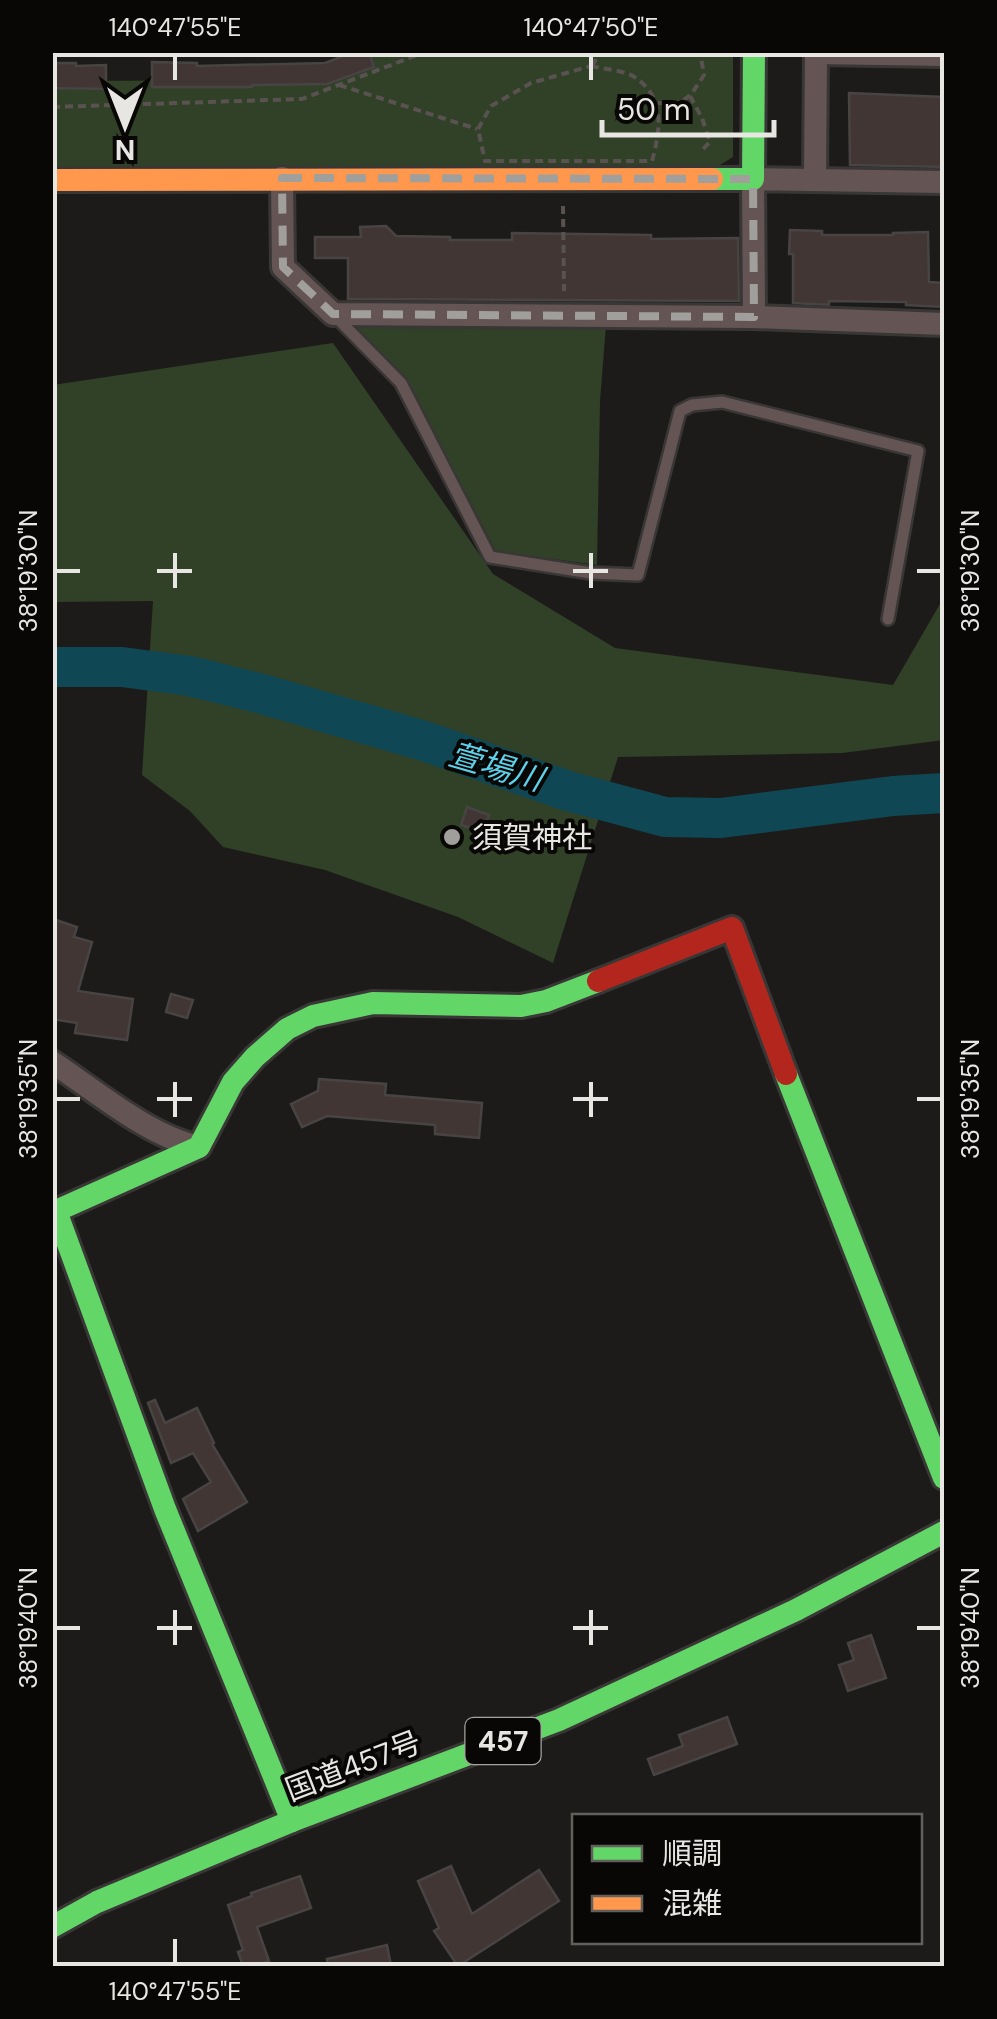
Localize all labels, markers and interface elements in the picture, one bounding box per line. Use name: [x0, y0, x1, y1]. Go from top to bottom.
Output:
text: 140°47'55"E: [109, 11, 241, 44]
text: 140°47'50"E: [524, 11, 658, 44]
north arrow: [75, 75, 175, 175]
scale bar: [602, 75, 774, 137]
text: 50 m: [617, 90, 691, 129]
text: N: [115, 131, 135, 168]
text: 38°19'30"N: [12, 510, 45, 632]
text: 38°19'30"N: [954, 510, 987, 632]
water label: 萱場川: [444, 734, 551, 801]
place label: 須賀神社: [472, 818, 592, 857]
marker: 須賀神社: [441, 826, 463, 848]
text: 38°19'35"N: [12, 1039, 45, 1159]
text: 38°19'35"N: [954, 1039, 987, 1159]
text: 38°19'40"N: [12, 1567, 45, 1689]
text: 38°19'40"N: [954, 1567, 987, 1689]
road number: 457: [466, 1718, 540, 1764]
street label: 国道457号: [280, 1722, 426, 1810]
legend: [572, 1814, 922, 1944]
text: 順調: [662, 1834, 722, 1873]
text: 混雑: [662, 1884, 722, 1923]
text: 140°47'55"E: [109, 1975, 241, 2008]

